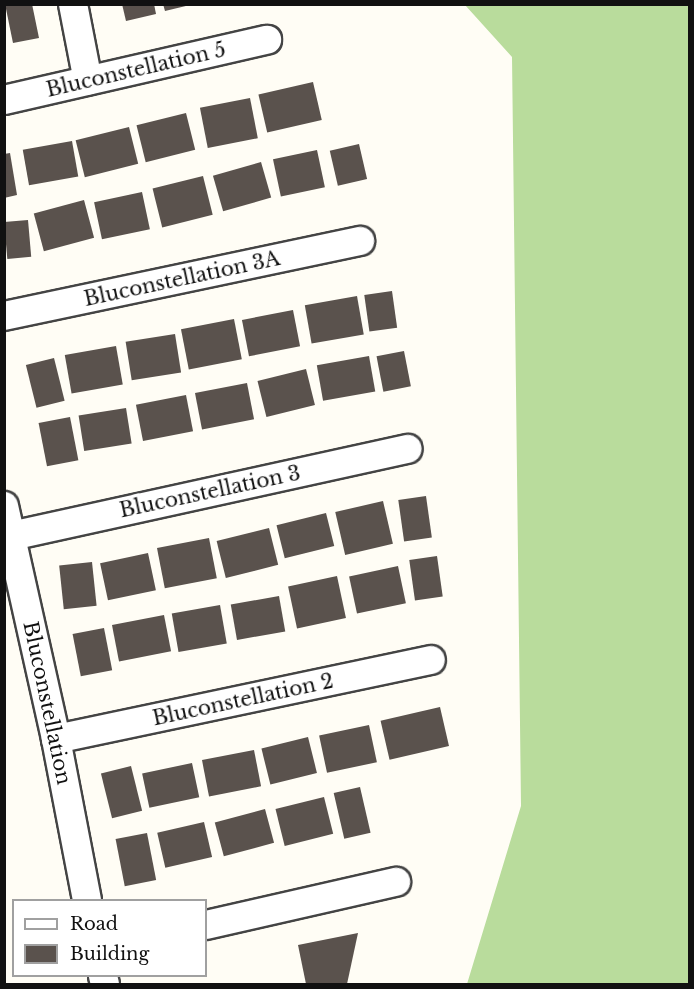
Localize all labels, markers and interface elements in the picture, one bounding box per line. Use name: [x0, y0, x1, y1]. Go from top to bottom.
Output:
street label: Bluconstellation 5: [44, 38, 228, 102]
street label: Bluconstellation 3A: [82, 246, 282, 312]
street label: Bluconstellation 3: [117, 461, 303, 523]
street label: Bluconstellation: [18, 619, 76, 787]
street label: Bluconstellation 2: [150, 669, 336, 731]
legend: [12, 899, 207, 977]
text: Road: [70, 913, 118, 935]
text: Building: [70, 943, 149, 965]

